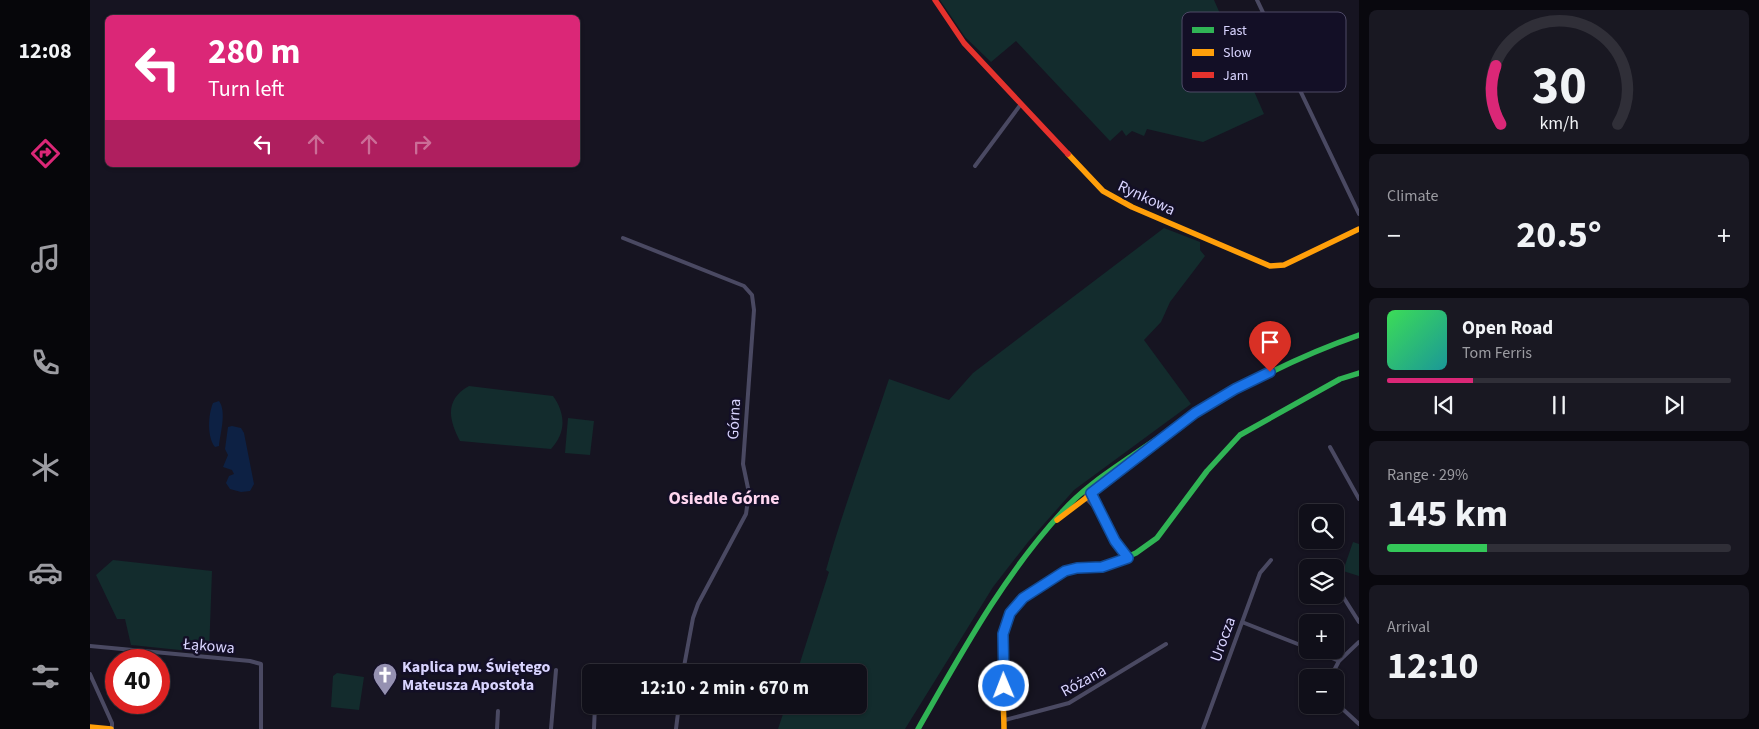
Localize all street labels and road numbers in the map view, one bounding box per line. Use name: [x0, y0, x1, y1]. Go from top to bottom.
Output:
street label: Rynkowa: [1114, 175, 1179, 221]
street label: Górna: [722, 398, 746, 440]
street label: Urocza: [1205, 614, 1241, 665]
street label: Łąkowa: [181, 633, 236, 659]
street label: Różana: [1057, 659, 1110, 702]

